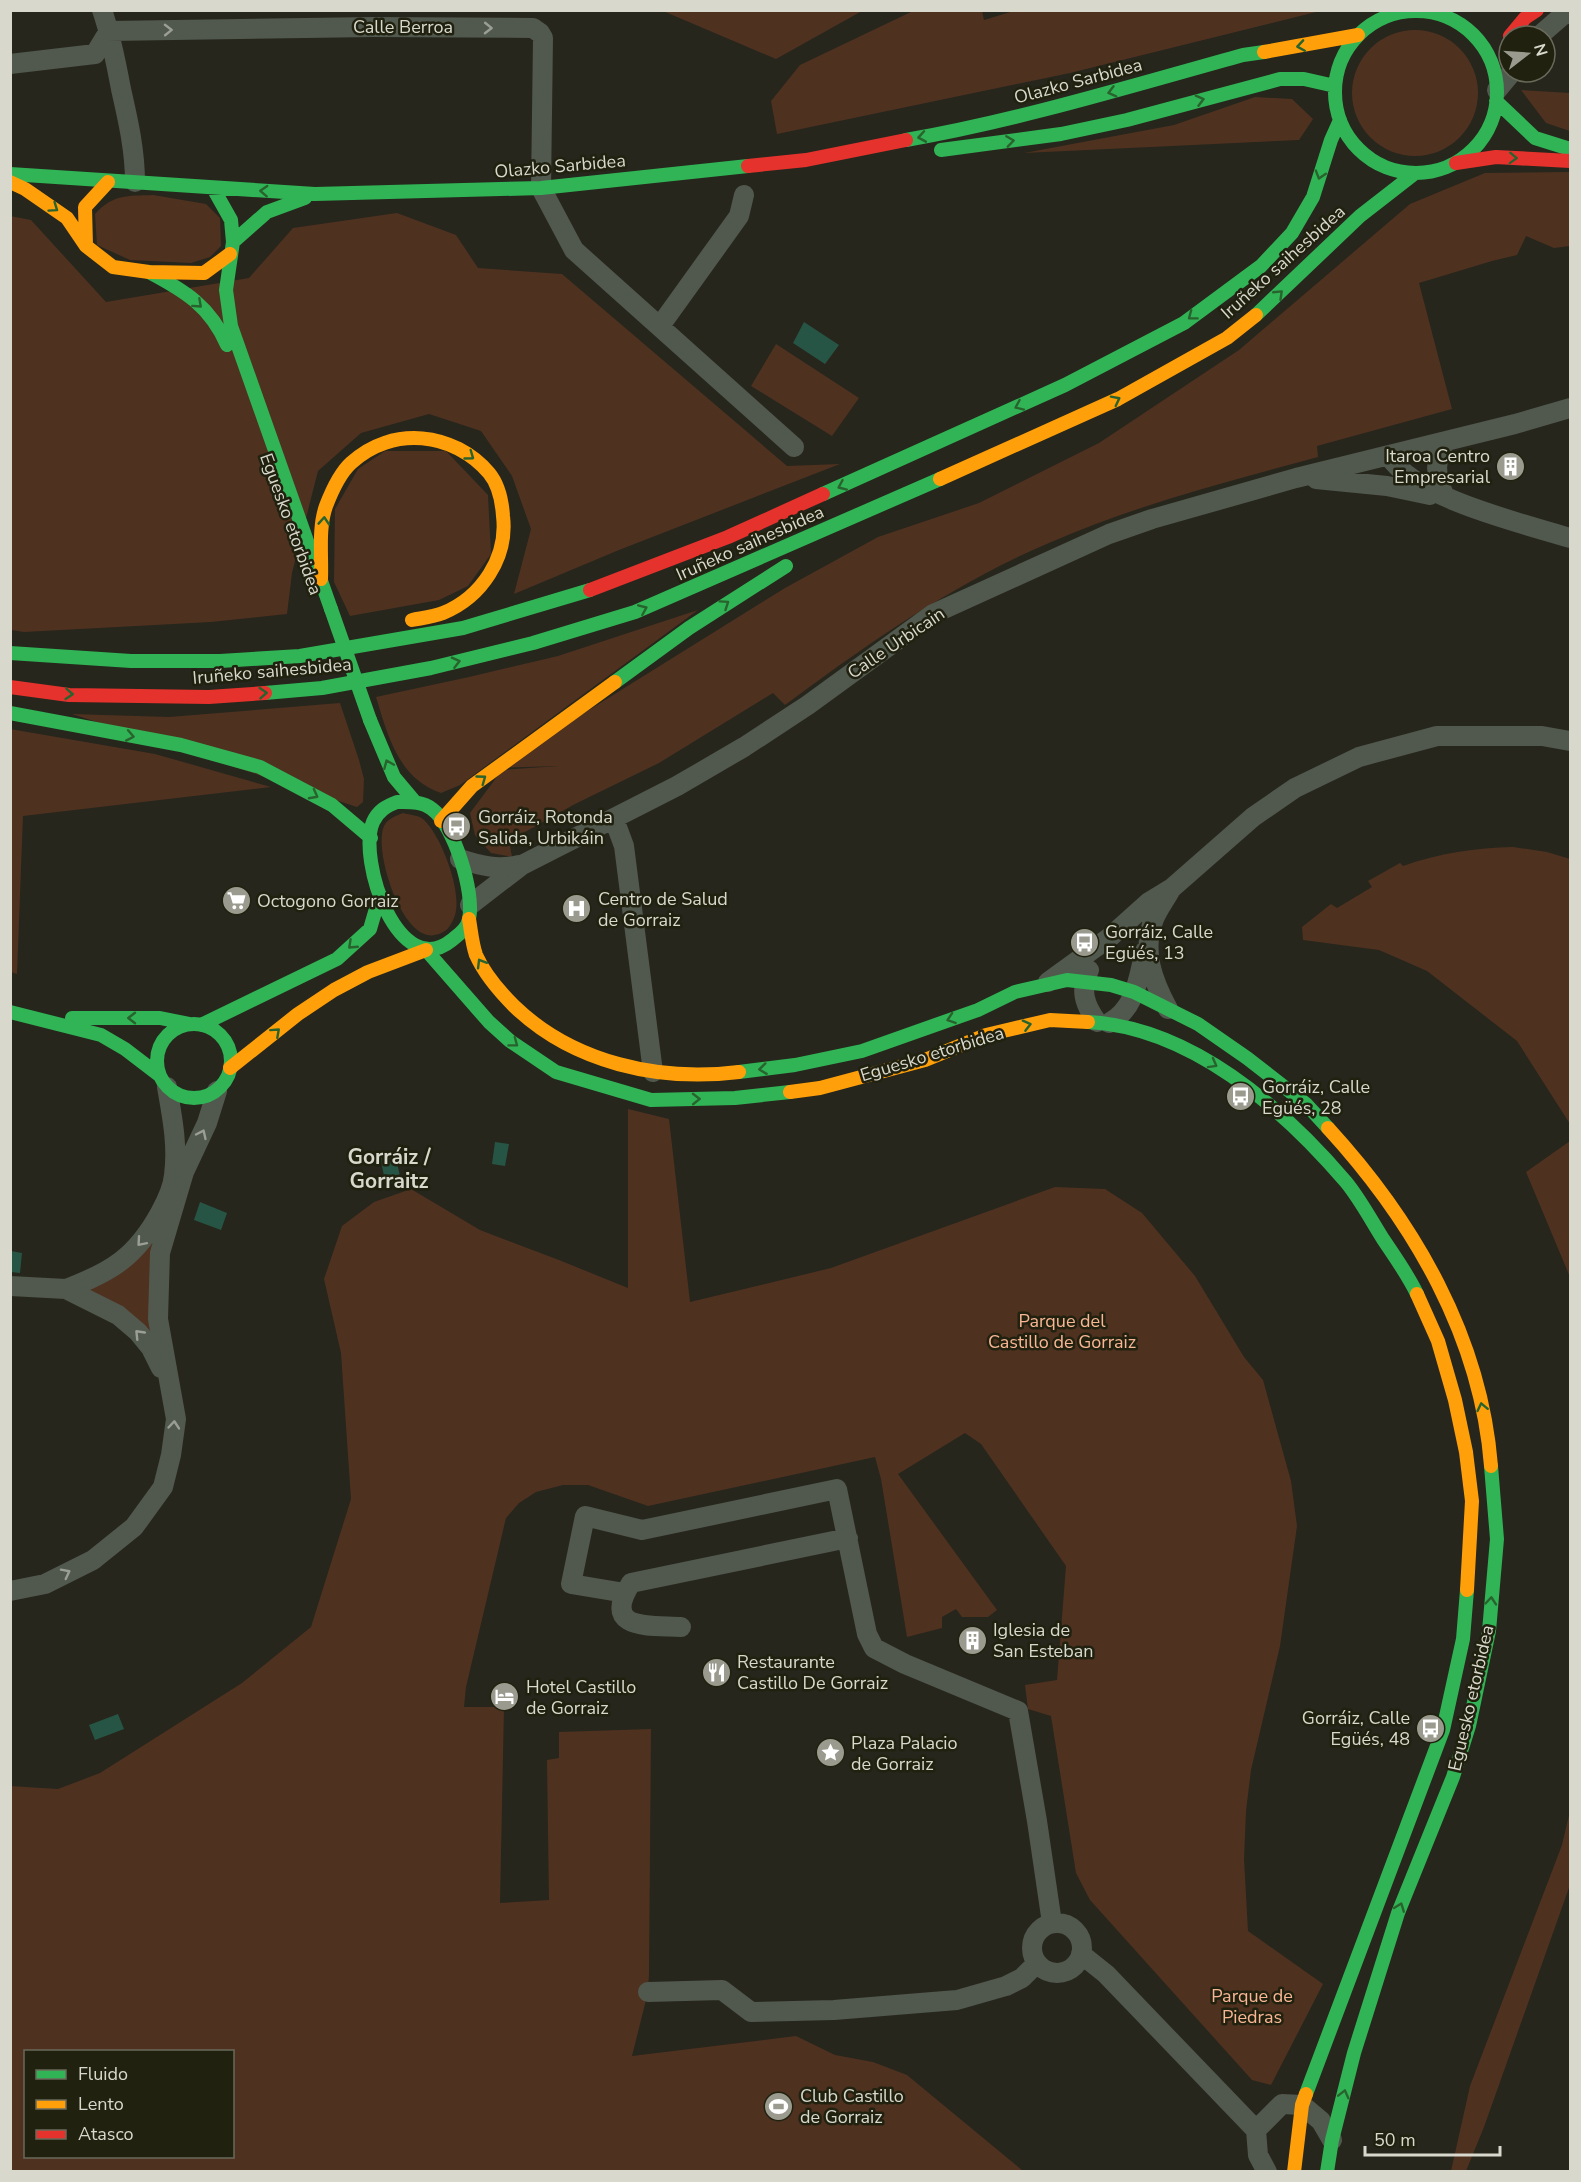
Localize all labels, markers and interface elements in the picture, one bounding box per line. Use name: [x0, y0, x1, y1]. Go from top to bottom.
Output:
street label: Calle Berroa: [353, 15, 453, 39]
one-way arrow: [484, 22, 493, 34]
one-way arrow: [163, 24, 172, 36]
north arrow: [1497, 24, 1557, 84]
one-way arrow: [1296, 40, 1305, 52]
text: N: [1528, 41, 1553, 59]
street label: Olazko Sarbidea: [1011, 52, 1145, 110]
one-way arrow: [1107, 84, 1117, 97]
one-way arrow: [1194, 95, 1205, 107]
one-way arrow: [917, 130, 927, 143]
one-way arrow: [1005, 135, 1014, 147]
street label: Olazko Sarbidea: [493, 148, 627, 184]
one-way arrow: [1509, 151, 1518, 164]
one-way arrow: [1315, 169, 1327, 180]
one-way arrow: [260, 185, 269, 198]
street label: Iruñeko saihesbidea: [1216, 200, 1350, 324]
one-way arrow: [47, 201, 58, 212]
one-way arrow: [1272, 290, 1283, 301]
one-way arrow: [191, 297, 202, 308]
one-way arrow: [1188, 309, 1199, 320]
one-way arrow: [1110, 395, 1121, 407]
one-way arrow: [1015, 399, 1026, 411]
place label: Itaroa Centro Empresarial: [1385, 444, 1491, 489]
one-way arrow: [463, 448, 474, 459]
street label: Eguesko etorbidea: [254, 450, 328, 598]
building icon: Itaroa Centro Empresarial: [1495, 450, 1527, 482]
one-way arrow: [837, 479, 848, 491]
street label: Iruñeko saihesbidea: [672, 500, 828, 586]
one-way arrow: [318, 516, 331, 525]
one-way arrow: [718, 600, 729, 611]
street label: Calle Urbicain: [843, 602, 949, 684]
one-way arrow: [637, 604, 648, 616]
street label: Iruñeko saihesbidea: [192, 652, 352, 690]
one-way arrow: [450, 657, 460, 670]
one-way arrow: [259, 686, 268, 699]
one-way arrow: [64, 687, 73, 700]
one-way arrow: [124, 729, 134, 742]
one-way arrow: [383, 759, 395, 770]
one-way arrow: [475, 775, 486, 786]
one-way arrow: [308, 788, 318, 799]
place label: Gorráiz, Rotonda Salida, Urbikáin: [478, 805, 613, 850]
bus stop icon: Gorráiz, Rotonda Salida, Urbikáin: [441, 811, 473, 843]
supermarket icon: Octogono Gorraiz: [220, 885, 252, 917]
place label: Centro de Salud de Gorraiz: [598, 887, 728, 932]
place label: Octogono Gorraiz: [257, 889, 399, 913]
hospital icon: Centro de Salud de Gorraiz: [561, 893, 593, 925]
place label: Gorráiz, Calle Egüés, 13: [1105, 920, 1213, 965]
bus stop icon: Gorráiz, Calle Egüés, 13: [1068, 926, 1100, 958]
one-way arrow: [349, 938, 359, 949]
one-way arrow: [477, 959, 489, 969]
one-way arrow: [128, 1012, 137, 1024]
one-way arrow: [946, 1012, 957, 1025]
one-way arrow: [1022, 1020, 1032, 1033]
street label: Eguesko etorbidea: [857, 1021, 1007, 1087]
one-way arrow: [269, 1028, 280, 1039]
one-way arrow: [507, 1036, 518, 1047]
one-way arrow: [1207, 1056, 1218, 1068]
one-way arrow: [758, 1062, 767, 1074]
place label: Gorráiz, Calle Egüés, 28: [1262, 1075, 1370, 1120]
bus stop icon: Gorráiz, Calle Egüés, 28: [1225, 1081, 1257, 1113]
one-way arrow: [691, 1093, 700, 1106]
one-way arrow: [194, 1130, 206, 1141]
district label: Gorráiz / Gorraitz: [348, 1143, 431, 1195]
one-way arrow: [137, 1235, 148, 1245]
park label: Parque del Castillo de Gorraiz: [988, 1309, 1136, 1354]
one-way arrow: [135, 1331, 146, 1341]
one-way arrow: [1476, 1403, 1489, 1413]
one-way arrow: [167, 1421, 180, 1430]
one-way arrow: [59, 1569, 70, 1581]
one-way arrow: [1485, 1597, 1498, 1606]
place label: Iglesia de San Esteban: [993, 1618, 1093, 1663]
street label: Eguesko etorbidea: [1443, 1623, 1499, 1773]
building icon: Iglesia de San Esteban: [956, 1624, 988, 1656]
place label: Restaurante Castillo De Gorraiz: [737, 1650, 888, 1695]
restaurant icon: Restaurante Castillo De Gorraiz: [700, 1656, 732, 1688]
place label: Hotel Castillo de Gorraiz: [526, 1675, 636, 1720]
hotel icon: Hotel Castillo de Gorraiz: [489, 1681, 521, 1713]
place label: Gorráiz, Calle Egüés, 48: [1302, 1706, 1410, 1751]
bus stop icon: Gorráiz, Calle Egüés, 48: [1415, 1712, 1447, 1744]
place label: Plaza Palacio de Gorraiz: [851, 1731, 958, 1776]
place icon: Plaza Palacio de Gorraiz: [814, 1737, 846, 1769]
one-way arrow: [1393, 1903, 1406, 1913]
park label: Parque de Piedras: [1211, 1984, 1293, 2029]
legend: [24, 2050, 234, 2158]
text: Fluido: [78, 2062, 128, 2086]
place label: Club Castillo de Gorraiz: [800, 2084, 904, 2129]
one-way arrow: [1336, 2089, 1349, 2099]
sports icon: Club Castillo de Gorraiz: [763, 2090, 795, 2122]
text: Lento: [78, 2092, 124, 2116]
scale bar: [1365, 2119, 1500, 2157]
text: Atasco: [78, 2122, 134, 2146]
text: 50 m: [1374, 2128, 1416, 2152]

